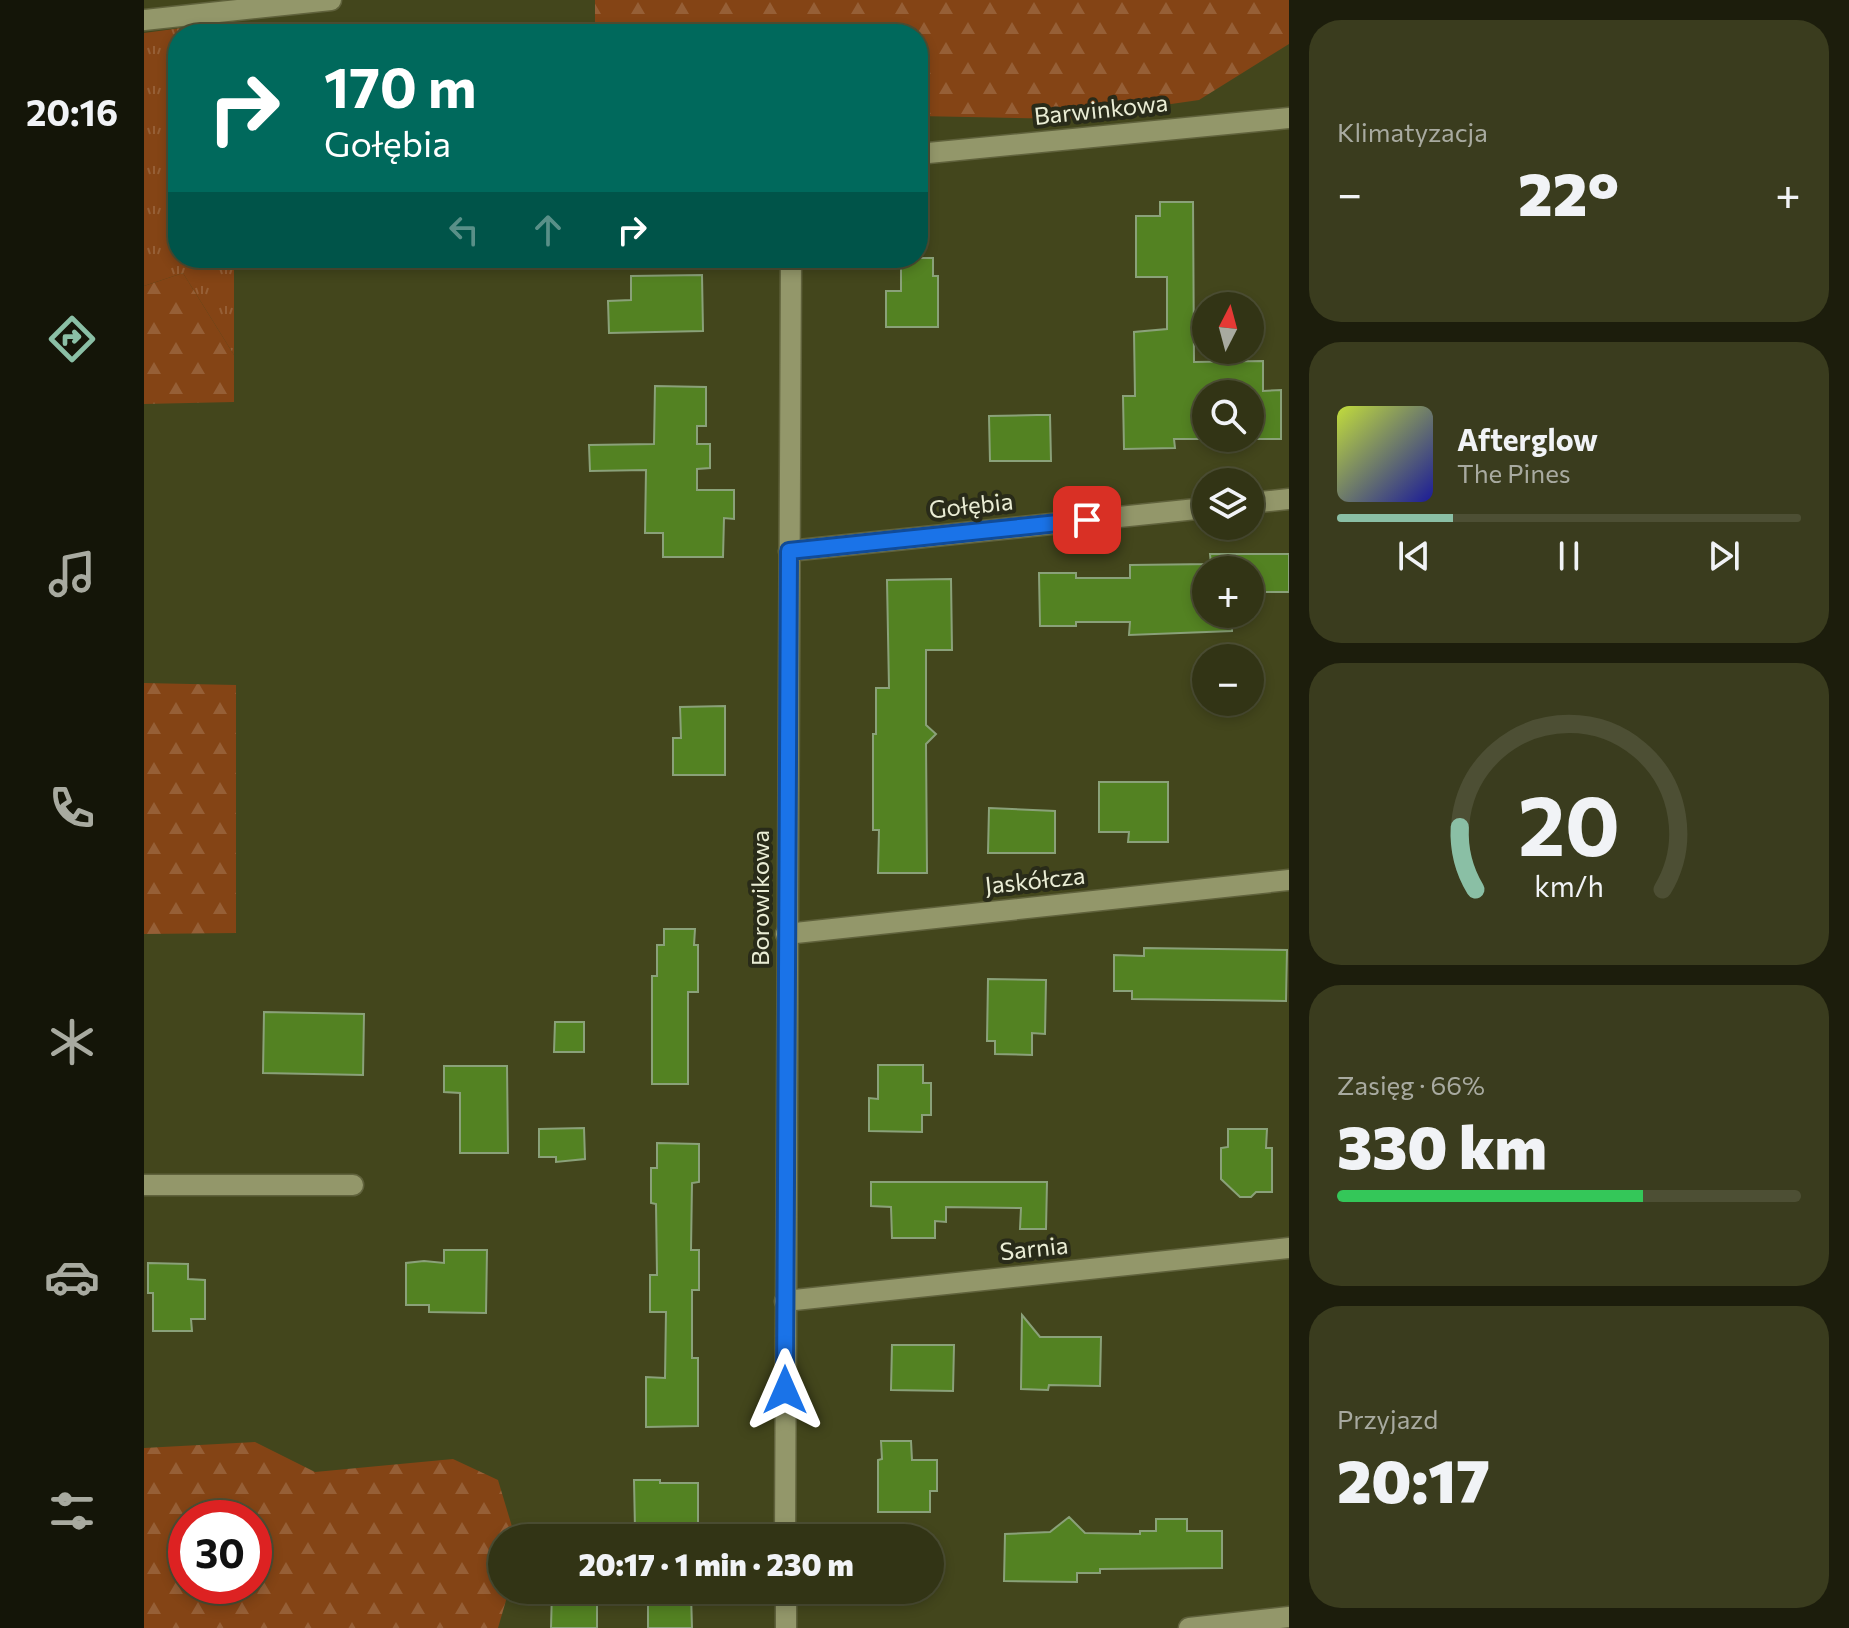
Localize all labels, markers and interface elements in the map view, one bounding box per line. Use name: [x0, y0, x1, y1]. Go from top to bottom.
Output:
text: 170 m: [324, 51, 477, 120]
icon: right: [192, 56, 296, 160]
street label: Barwinkowa: [1032, 87, 1169, 130]
text: 20:16: [26, 89, 118, 133]
text: Klimatyzacja: [1337, 116, 1488, 147]
text: Gołębia: [324, 120, 451, 164]
text: 22°: [1518, 155, 1619, 228]
text: −: [1337, 165, 1362, 219]
text: +: [1775, 165, 1801, 219]
icon: left: [442, 208, 486, 252]
icon: ahead: [526, 208, 570, 252]
icon: right: [610, 208, 654, 252]
north arrow: [1192, 292, 1264, 364]
map controls: [1192, 292, 1264, 716]
icon: directions: [44, 311, 100, 367]
button: search: [1192, 380, 1264, 452]
text: Afterglow: [1457, 420, 1598, 457]
text: The Pines: [1457, 457, 1571, 488]
button: layers: [1192, 468, 1264, 540]
street label: Gołębia: [927, 486, 1015, 523]
pin: [1053, 486, 1121, 554]
icon: arrive: [1065, 498, 1109, 542]
icon: previous: [1392, 534, 1436, 578]
icon: pause: [1547, 534, 1591, 578]
icon: next: [1702, 534, 1746, 578]
icon: music: [44, 546, 100, 602]
button: +: [1192, 556, 1264, 628]
button: −: [1192, 644, 1264, 716]
text: 20: [1518, 771, 1620, 873]
icon: phone: [44, 780, 100, 836]
street label: Borowikowa: [745, 830, 774, 966]
street label: Jaskółcza: [983, 860, 1087, 899]
text: km/h: [1534, 868, 1604, 903]
icon: climate: [44, 1014, 100, 1070]
text: Zasięg · 66%: [1337, 1069, 1485, 1100]
text: 330 km: [1337, 1108, 1547, 1181]
street label: Sarnia: [998, 1229, 1070, 1266]
icon: car: [44, 1249, 100, 1305]
position arrow: [743, 1348, 827, 1432]
text: Przyjazd: [1337, 1403, 1438, 1434]
text: 20:17: [1337, 1442, 1490, 1515]
icon: filters: [44, 1483, 100, 1539]
speed limit sign: 30: [168, 1500, 272, 1604]
text: 20:17 · 1 min · 230 m: [578, 1545, 854, 1582]

